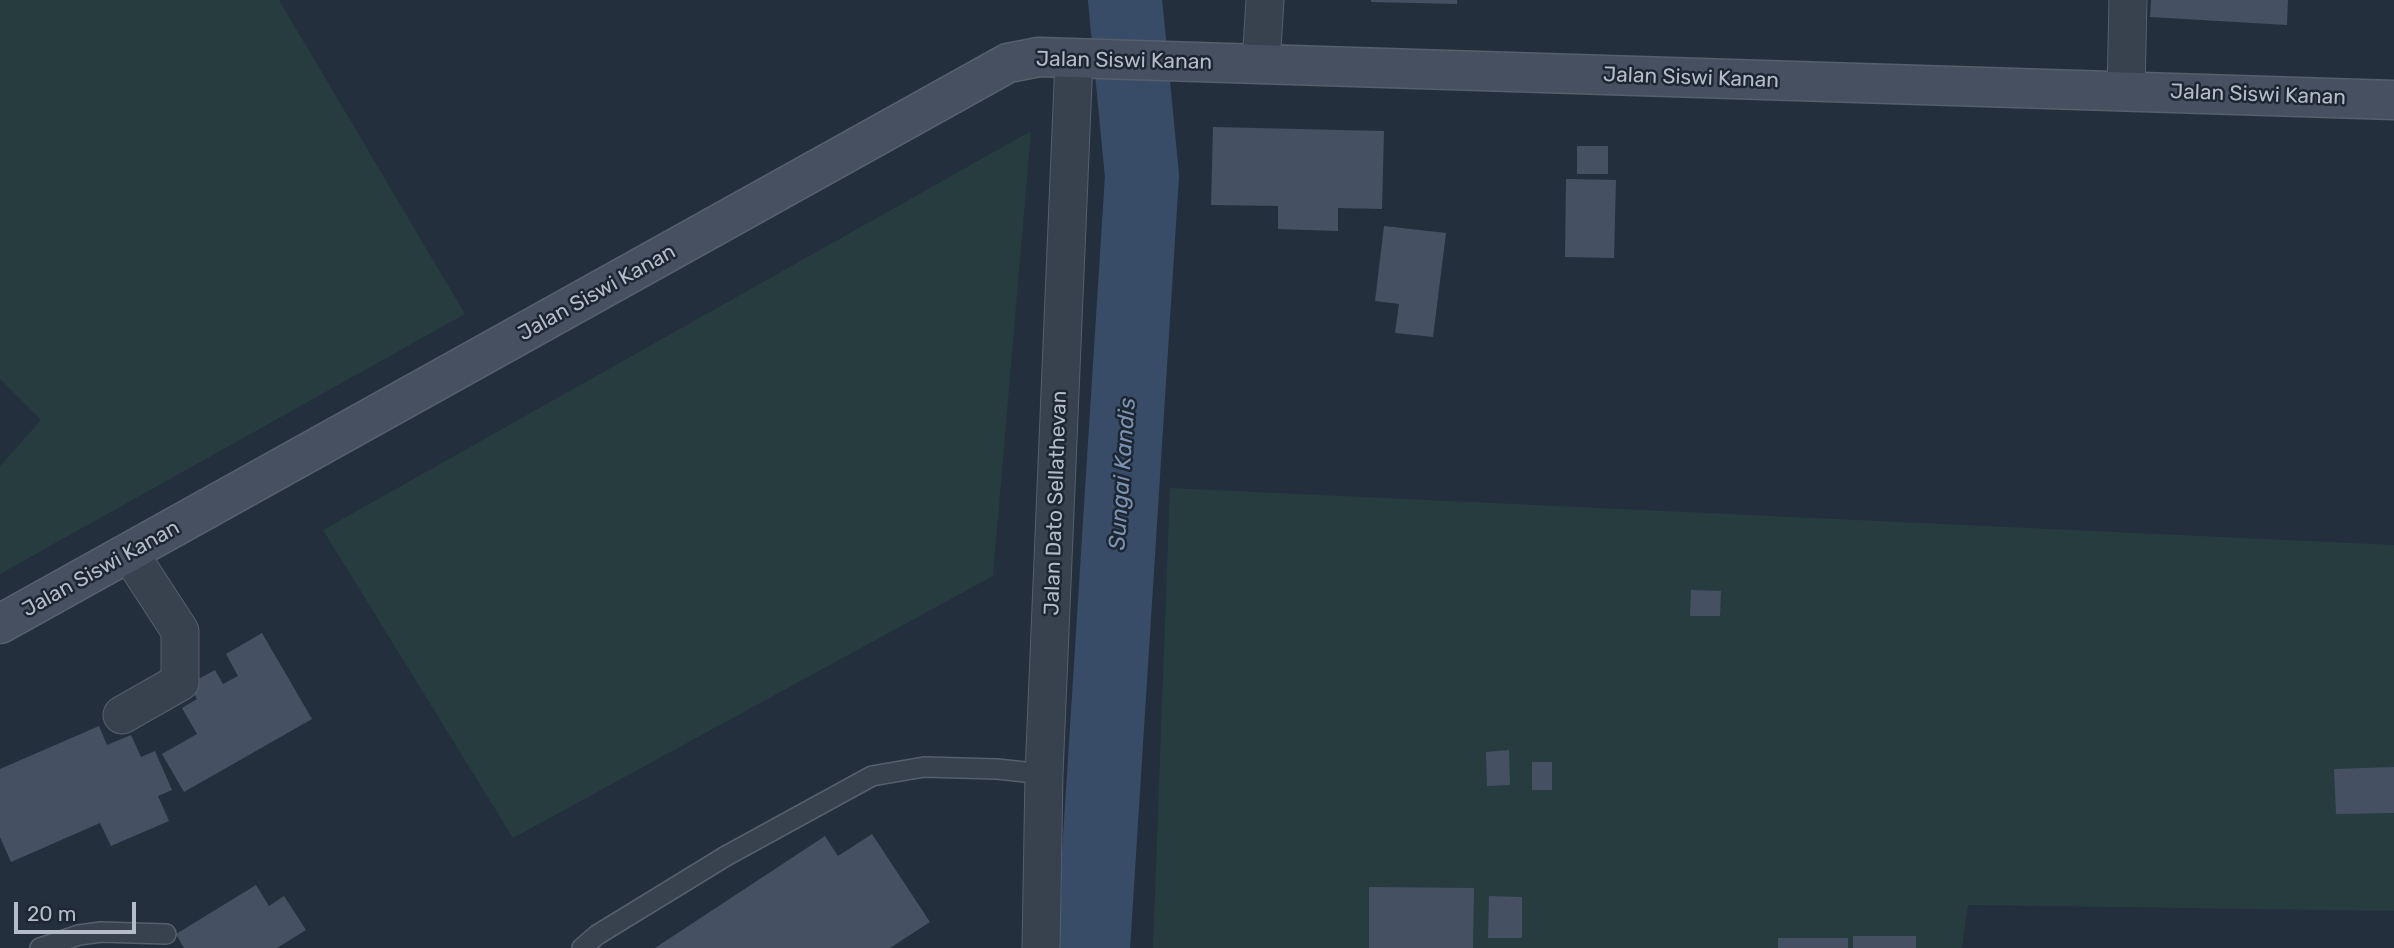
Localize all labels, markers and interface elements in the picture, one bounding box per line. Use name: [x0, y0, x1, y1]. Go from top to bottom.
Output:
street label: Jalan Siswi Kanan: [1036, 47, 1212, 75]
street label: Jalan Siswi Kanan: [1603, 62, 1779, 94]
street label: Jalan Siswi Kanan: [2170, 79, 2346, 111]
street label: Jalan Siswi Kanan: [514, 239, 680, 347]
street label: Jalan Dato Sellathevan: [1039, 390, 1073, 616]
water label: Sungai Kandis: [1104, 397, 1142, 551]
street label: Jalan Siswi Kanan: [18, 515, 184, 623]
scale bar: [18, 888, 140, 932]
text: 20 m: [27, 901, 76, 926]

